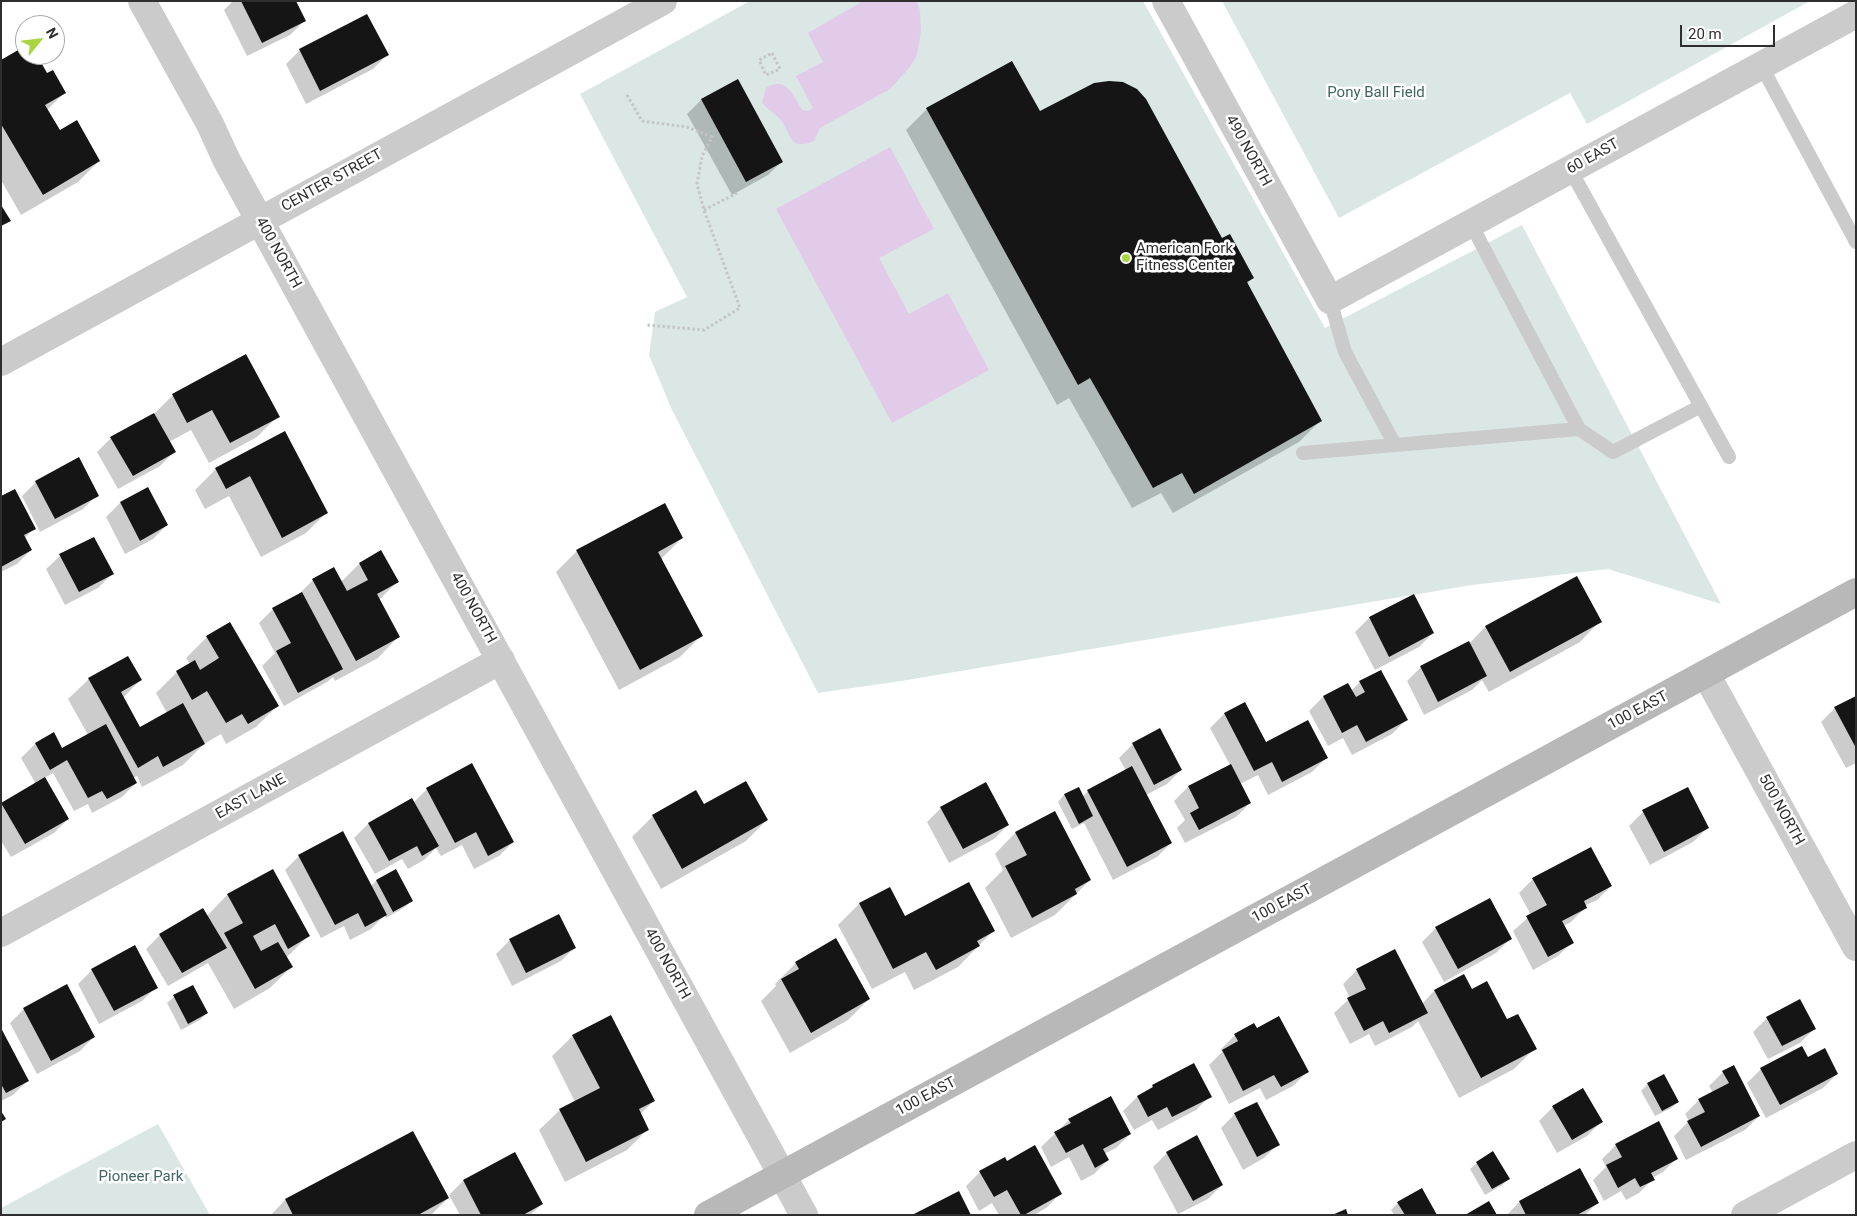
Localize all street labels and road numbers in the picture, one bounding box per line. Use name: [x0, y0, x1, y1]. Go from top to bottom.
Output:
street label: 490 NORTH: [1221, 112, 1275, 190]
street label: 60 EAST: [1564, 135, 1622, 179]
street label: CENTER STREET: [278, 146, 386, 216]
street label: 400 NORTH: [251, 214, 305, 292]
street label: 400 NORTH: [446, 569, 500, 647]
street label: 100 EAST: [1605, 688, 1671, 734]
street label: EAST LANE: [213, 770, 289, 824]
street label: 500 NORTH: [1754, 771, 1808, 849]
street label: 100 EAST: [1249, 881, 1315, 927]
street label: 400 NORTH: [640, 925, 694, 1003]
street label: 100 EAST: [893, 1074, 959, 1120]

